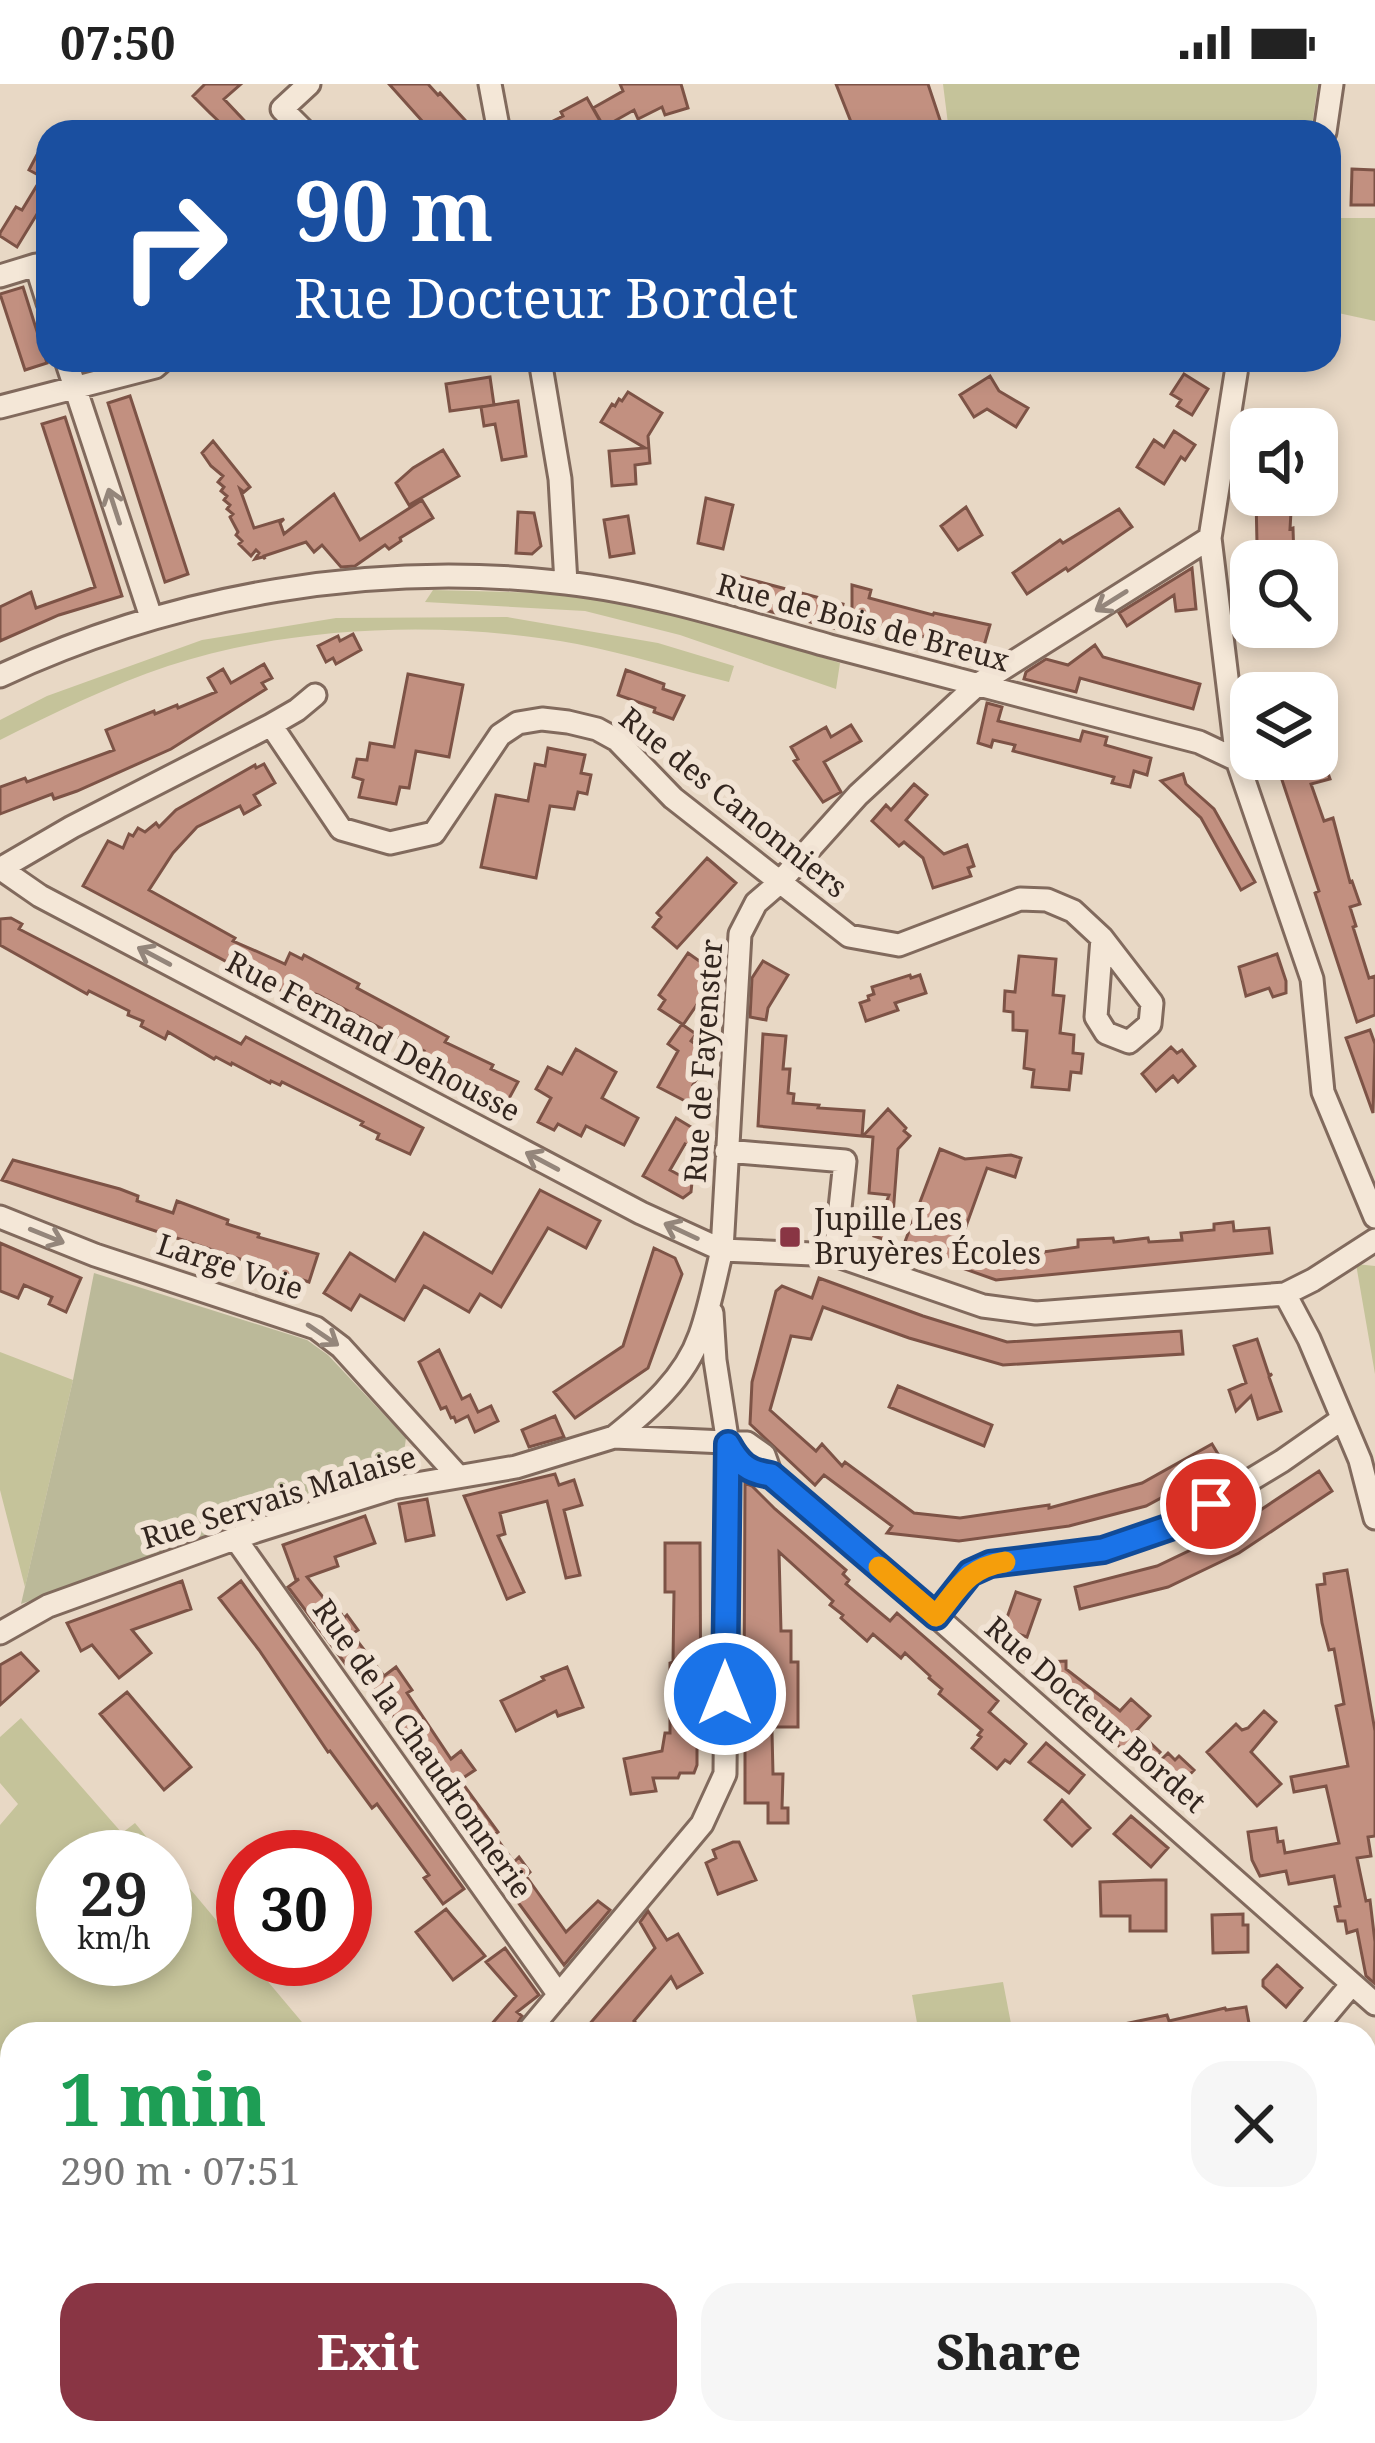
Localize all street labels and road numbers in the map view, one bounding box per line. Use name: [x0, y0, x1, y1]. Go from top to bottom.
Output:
street label: Rue de Bois de Breux: [713, 563, 1015, 680]
street label: Rue des Canonniers: [611, 697, 857, 907]
street label: Rue de Fayenster: [674, 938, 731, 1184]
street label: Rue Fernand Dehousse: [220, 941, 528, 1131]
street label: Large Voie: [152, 1223, 309, 1308]
street label: Rue Servais Malaise: [136, 1435, 421, 1558]
street label: Rue de la Chaudronnerie: [304, 1590, 542, 1906]
street label: Rue Docteur Bordet: [977, 1607, 1215, 1821]

